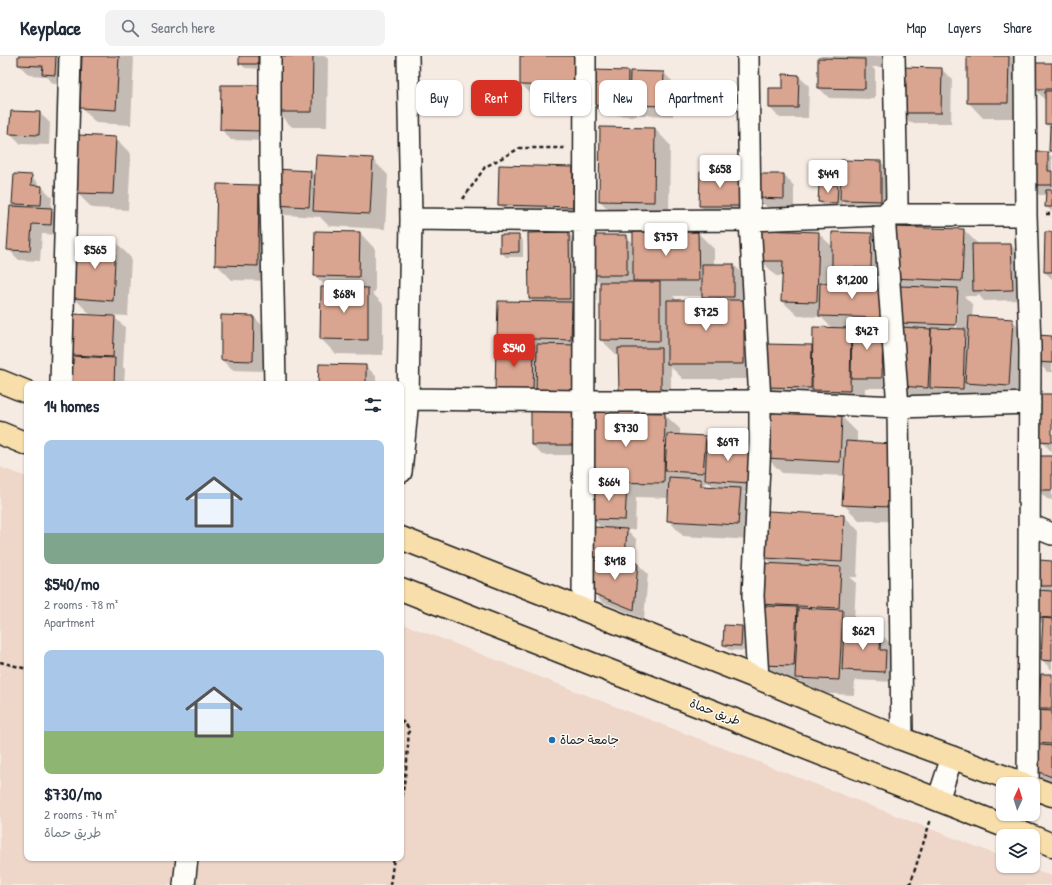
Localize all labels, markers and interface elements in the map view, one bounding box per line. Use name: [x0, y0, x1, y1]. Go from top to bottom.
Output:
search box: [105, 10, 385, 46]
text: Keyplace: [20, 15, 81, 41]
icon: search: [119, 17, 141, 39]
text: Search here: [151, 17, 215, 38]
text: Map: [906, 18, 926, 37]
text: Layers: [948, 18, 981, 37]
text: Share: [1003, 18, 1032, 37]
chip: Buy: [416, 80, 463, 116]
chip: Rent: [471, 80, 522, 116]
chip: Filters: [530, 80, 591, 116]
chip: New: [599, 80, 647, 116]
chip: Apartment: [655, 80, 737, 116]
pin: $658: [696, 155, 744, 189]
text: $658: [709, 159, 731, 177]
pin: $449: [804, 160, 852, 194]
text: $449: [817, 164, 839, 182]
pin: $757: [642, 223, 690, 257]
text: $757: [654, 227, 678, 245]
pin: $565: [71, 236, 119, 270]
text: $565: [84, 240, 106, 258]
pin: $1,200: [819, 266, 885, 300]
text: $1,200: [836, 270, 868, 288]
pin: $684: [320, 280, 368, 314]
text: $684: [333, 284, 355, 302]
pin: $725: [682, 298, 730, 332]
text: $725: [694, 302, 718, 320]
pin: $427: [843, 317, 891, 351]
text: $427: [855, 321, 879, 339]
pin: $540: [490, 334, 538, 368]
text: $540: [503, 338, 525, 356]
text: 14 homes: [44, 394, 99, 417]
icon: filters: [362, 394, 384, 416]
pin: $730: [602, 414, 650, 448]
text: $730: [614, 418, 638, 436]
pin: $697: [704, 428, 752, 462]
text: $697: [717, 432, 739, 450]
icon: home: [178, 466, 250, 538]
pin: $664: [585, 468, 633, 502]
text: $664: [598, 472, 620, 490]
pin: $418: [591, 547, 639, 581]
text: $418: [604, 551, 626, 569]
text: $540/mo: [44, 572, 99, 595]
text: 2 rooms · 78 m²: [44, 595, 118, 613]
text: Apartment: [44, 613, 95, 631]
pin: $629: [839, 617, 887, 651]
text: $629: [852, 621, 874, 639]
icon: home: [178, 676, 250, 748]
street label: طريق حماة: [687, 694, 743, 729]
place label: جامعة حماة: [560, 731, 619, 748]
marker: جامعة حماة: [547, 735, 557, 745]
north arrow: [996, 777, 1040, 821]
map controls: [996, 777, 1040, 873]
text: $730/mo: [44, 782, 102, 805]
text: 2 rooms · 74 m²: [44, 805, 117, 823]
text: طريق حماة: [44, 823, 101, 841]
button: layers: [996, 829, 1040, 873]

